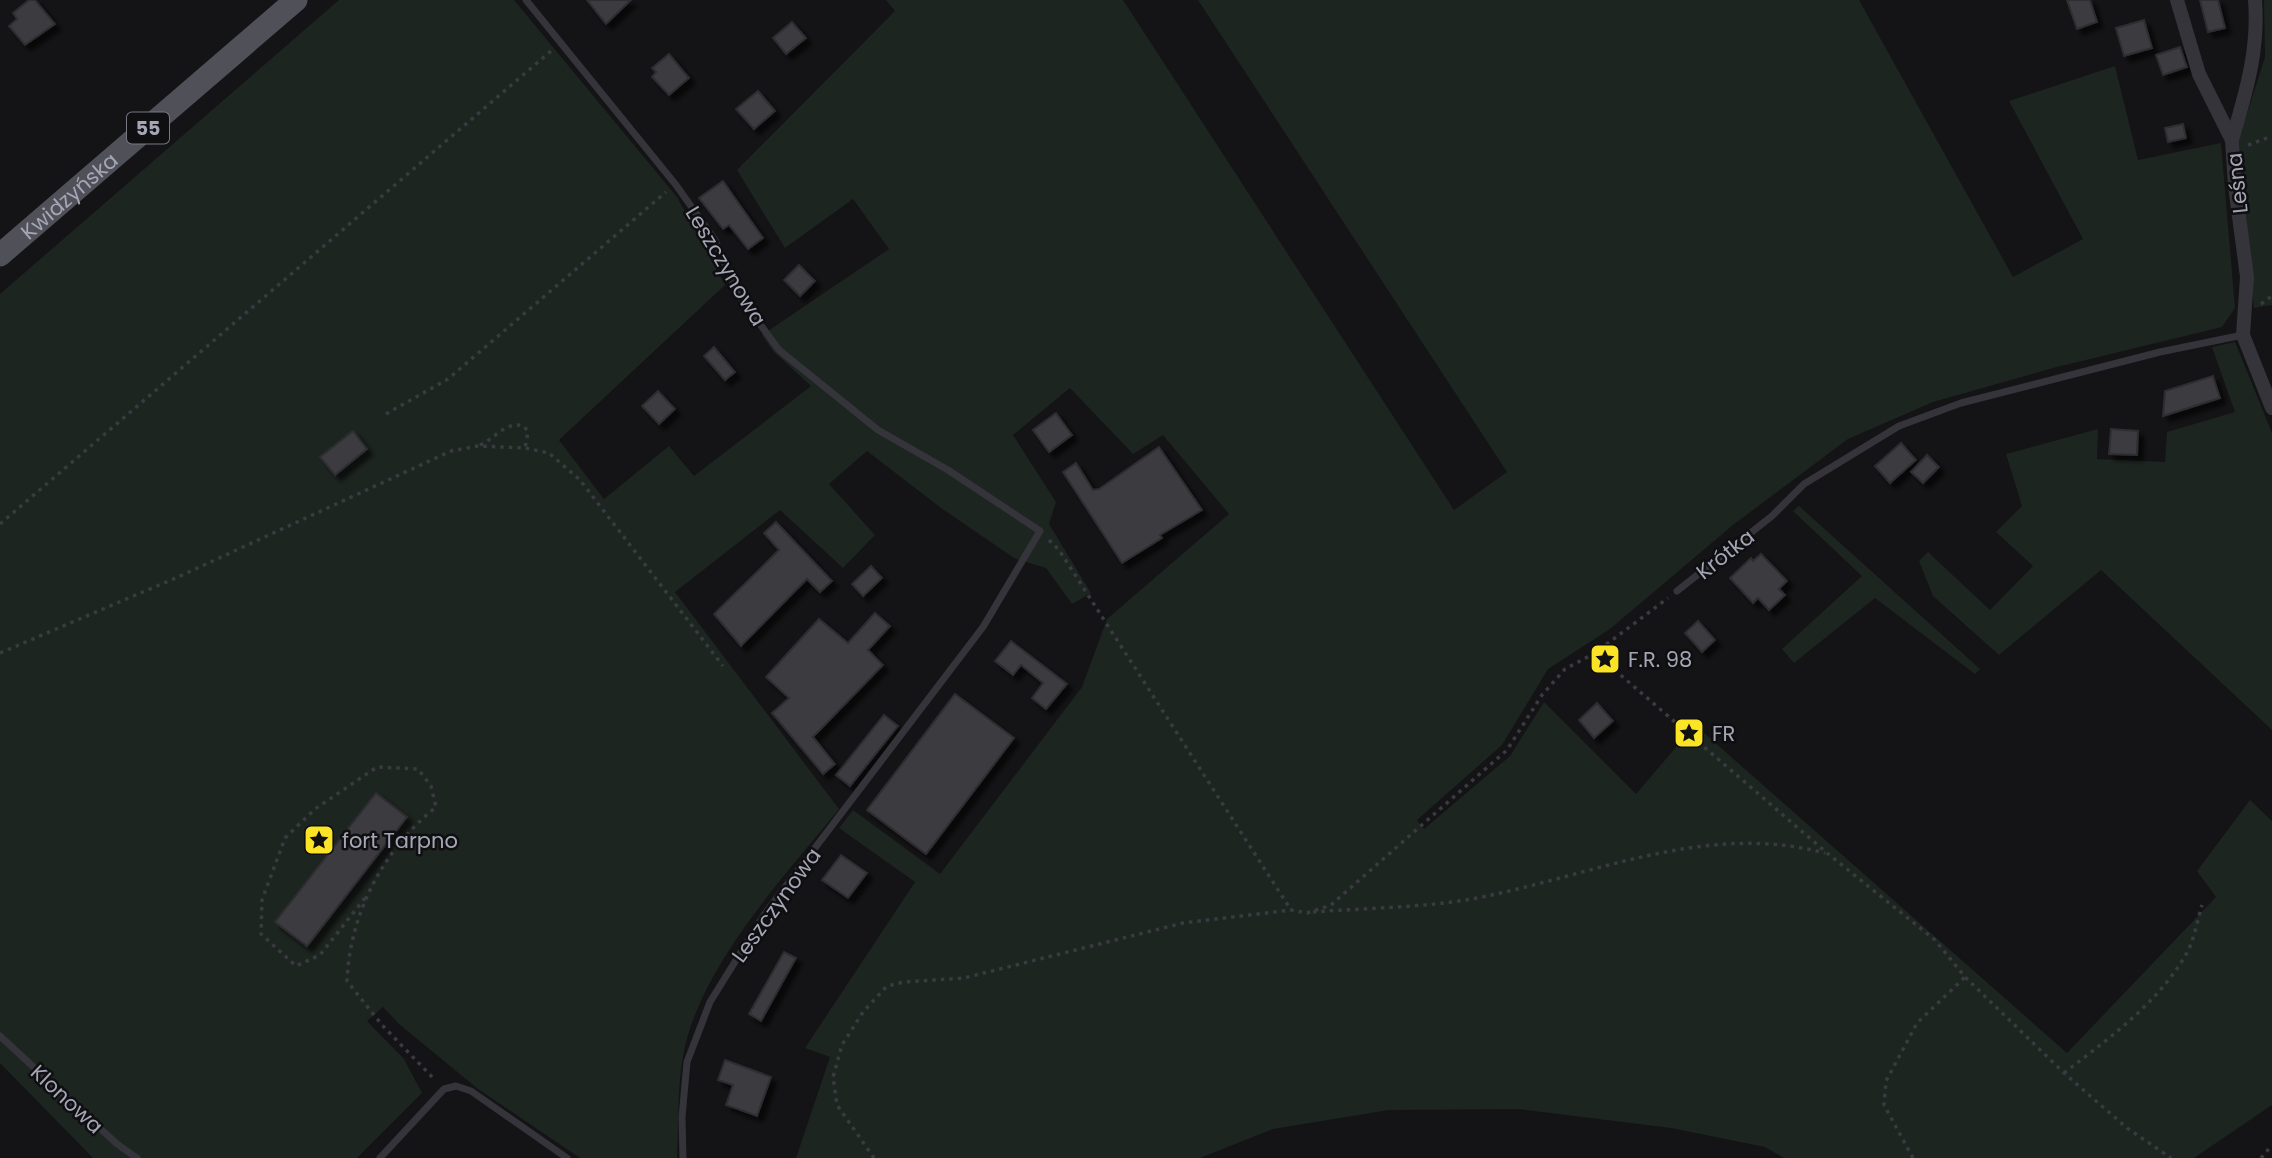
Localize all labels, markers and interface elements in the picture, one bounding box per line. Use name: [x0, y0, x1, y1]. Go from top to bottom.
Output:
road number: 55: [127, 112, 169, 144]
street label: Kwidzyńska: [14, 145, 124, 246]
street label: Leśna: [2219, 151, 2255, 215]
street label: Leszczynowa: [679, 201, 773, 331]
street label: Krótka: [1690, 522, 1760, 586]
place icon: F.R. 98: [1588, 642, 1622, 676]
place label: F.R. 98: [1628, 645, 1692, 674]
place icon: FR: [1672, 716, 1706, 750]
place label: FR: [1712, 719, 1735, 748]
place icon: fort Tarpno: [302, 823, 336, 857]
place label: fort Tarpno: [342, 826, 458, 855]
street label: Leszczynowa: [725, 842, 827, 968]
street label: Klonowa: [24, 1058, 110, 1140]

